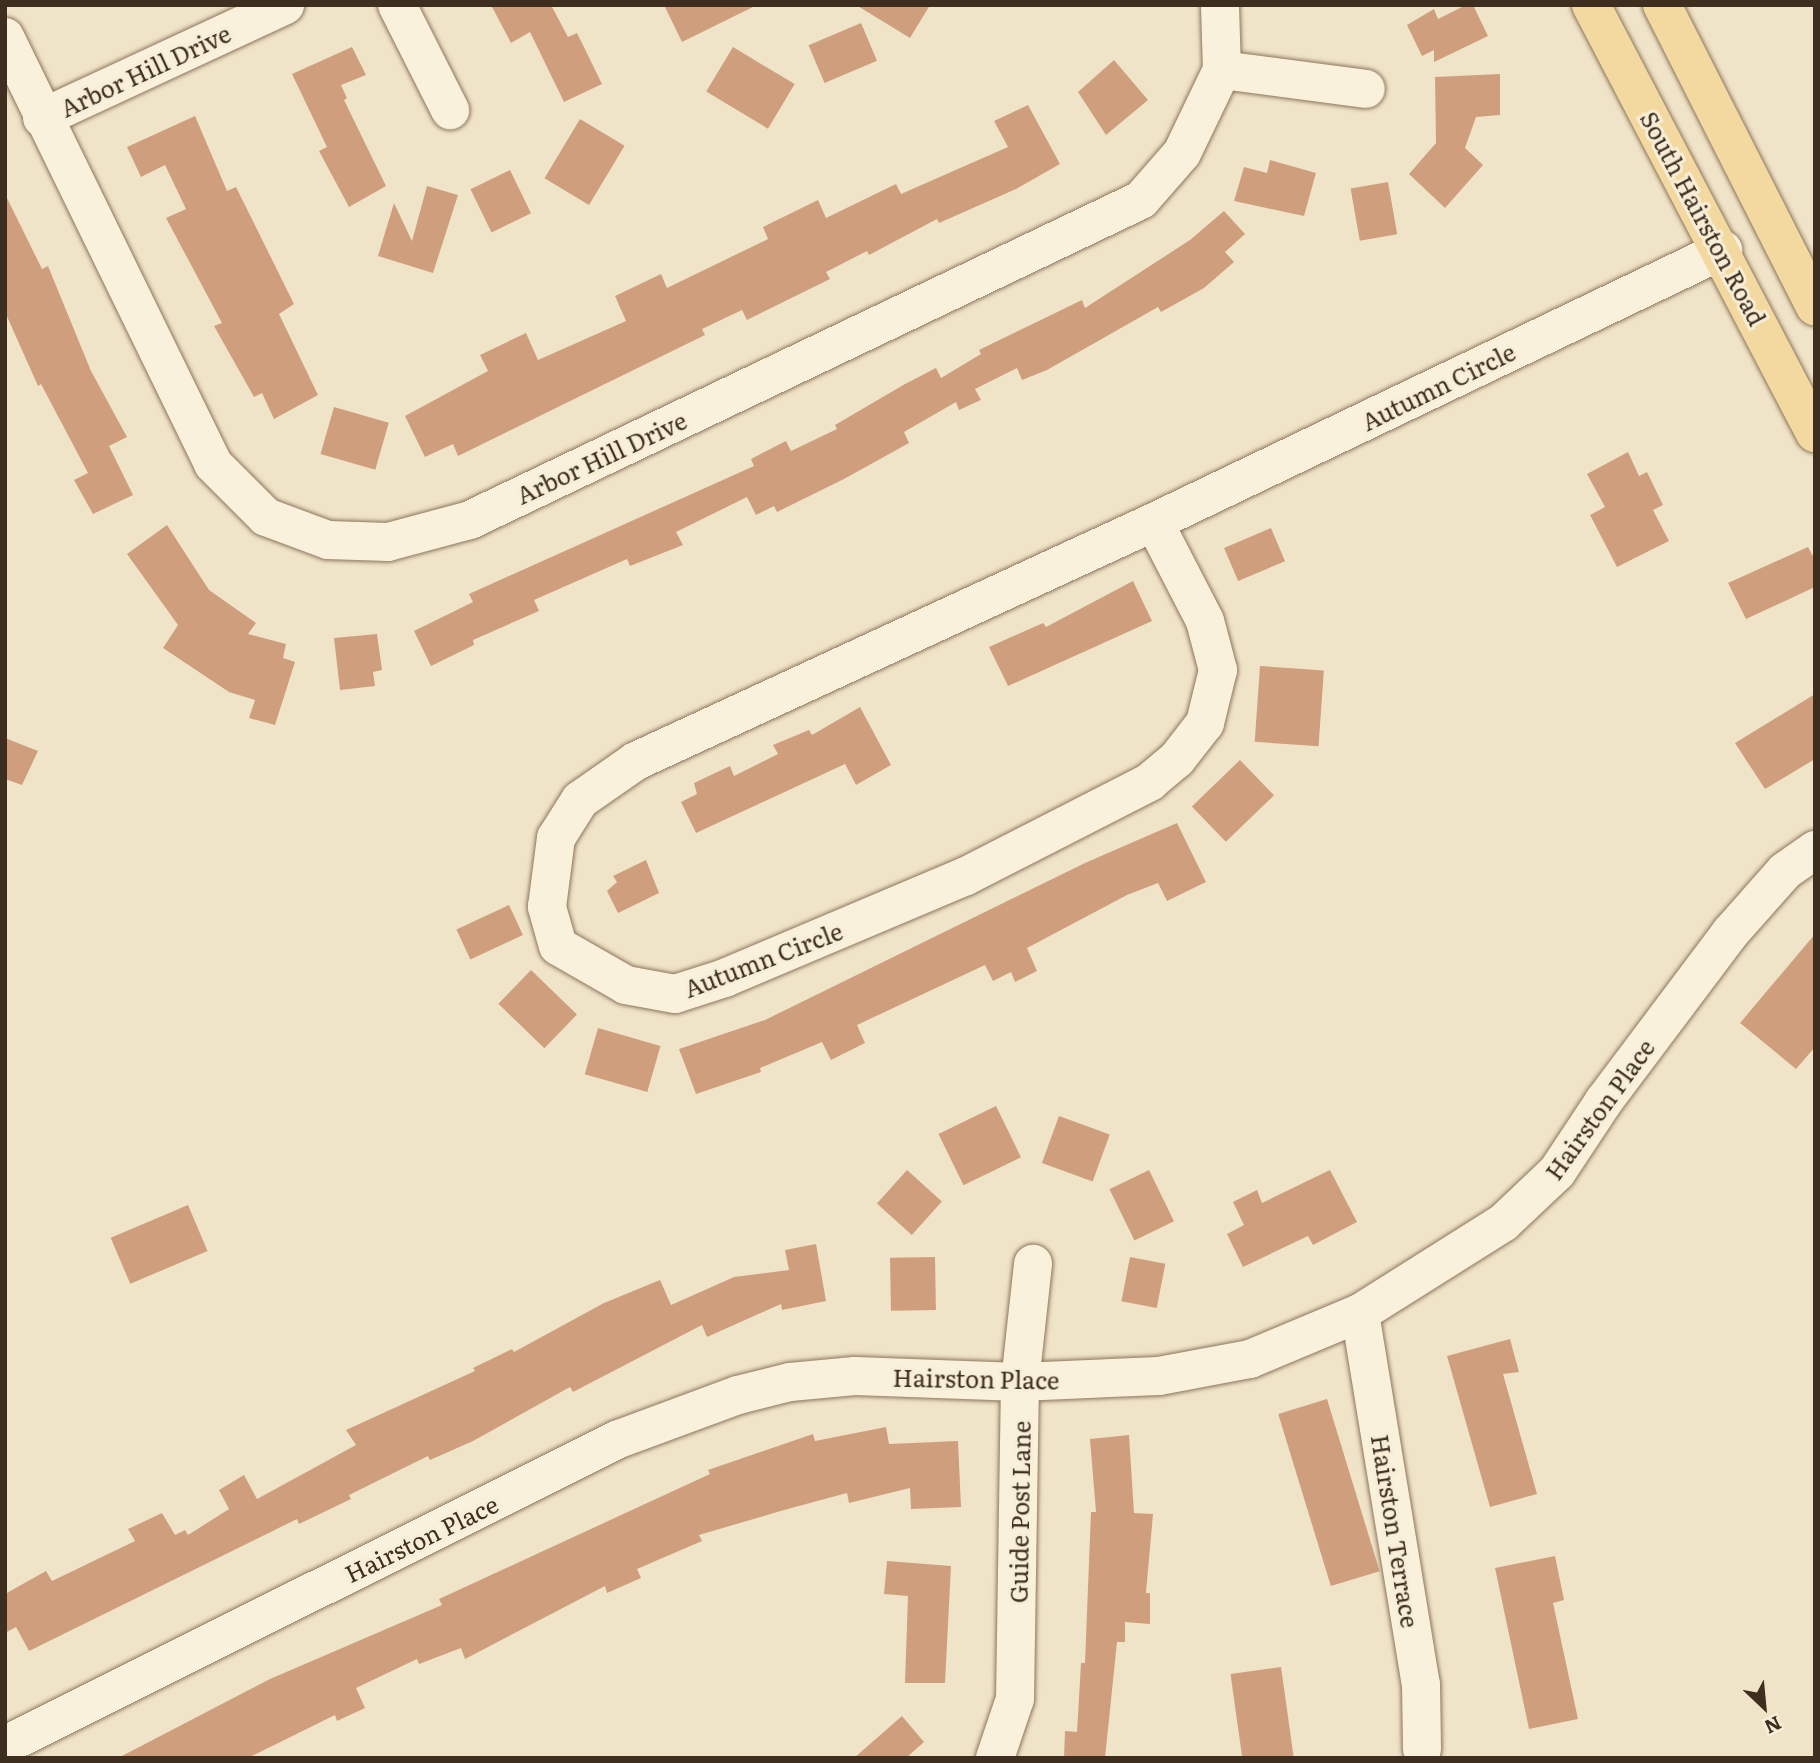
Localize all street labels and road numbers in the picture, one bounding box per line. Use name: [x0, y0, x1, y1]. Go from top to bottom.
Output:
street label: Arbor Hill Drive: [55, 18, 235, 122]
street label: South Hairston Road: [1635, 106, 1773, 330]
street label: Autumn Circle: [1356, 336, 1520, 436]
street label: Arbor Hill Drive: [511, 405, 691, 509]
street label: Autumn Circle: [680, 916, 846, 1002]
street label: Hairston Place: [1538, 1033, 1660, 1185]
street label: Hairston Place: [892, 1362, 1060, 1394]
street label: Guide Post Lane: [1003, 1421, 1035, 1603]
street label: Hairston Terrace: [1367, 1432, 1425, 1630]
street label: Hairston Place: [340, 1489, 502, 1587]

